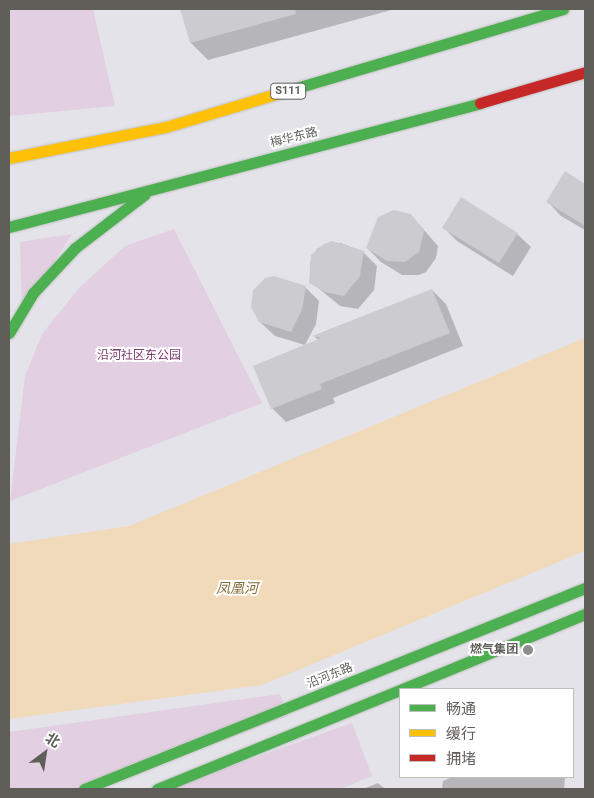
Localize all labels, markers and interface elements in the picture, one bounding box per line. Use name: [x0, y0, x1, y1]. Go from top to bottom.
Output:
road number: S111: [269, 82, 307, 100]
street label: 梅华东路: [269, 125, 319, 151]
park label: 沿河社区东公园: [97, 349, 181, 363]
water label: 凤凰河: [216, 580, 258, 596]
place label: 燃气集团: [470, 643, 518, 657]
marker: 燃气集团: [522, 644, 534, 656]
street label: 沿河东路: [305, 660, 355, 692]
legend: [399, 688, 574, 778]
text: 畅通: [446, 700, 476, 718]
text: 缓行: [446, 725, 476, 743]
north arrow: [20, 728, 70, 778]
text: 北: [43, 730, 63, 751]
text: 拥堵: [446, 750, 476, 768]

